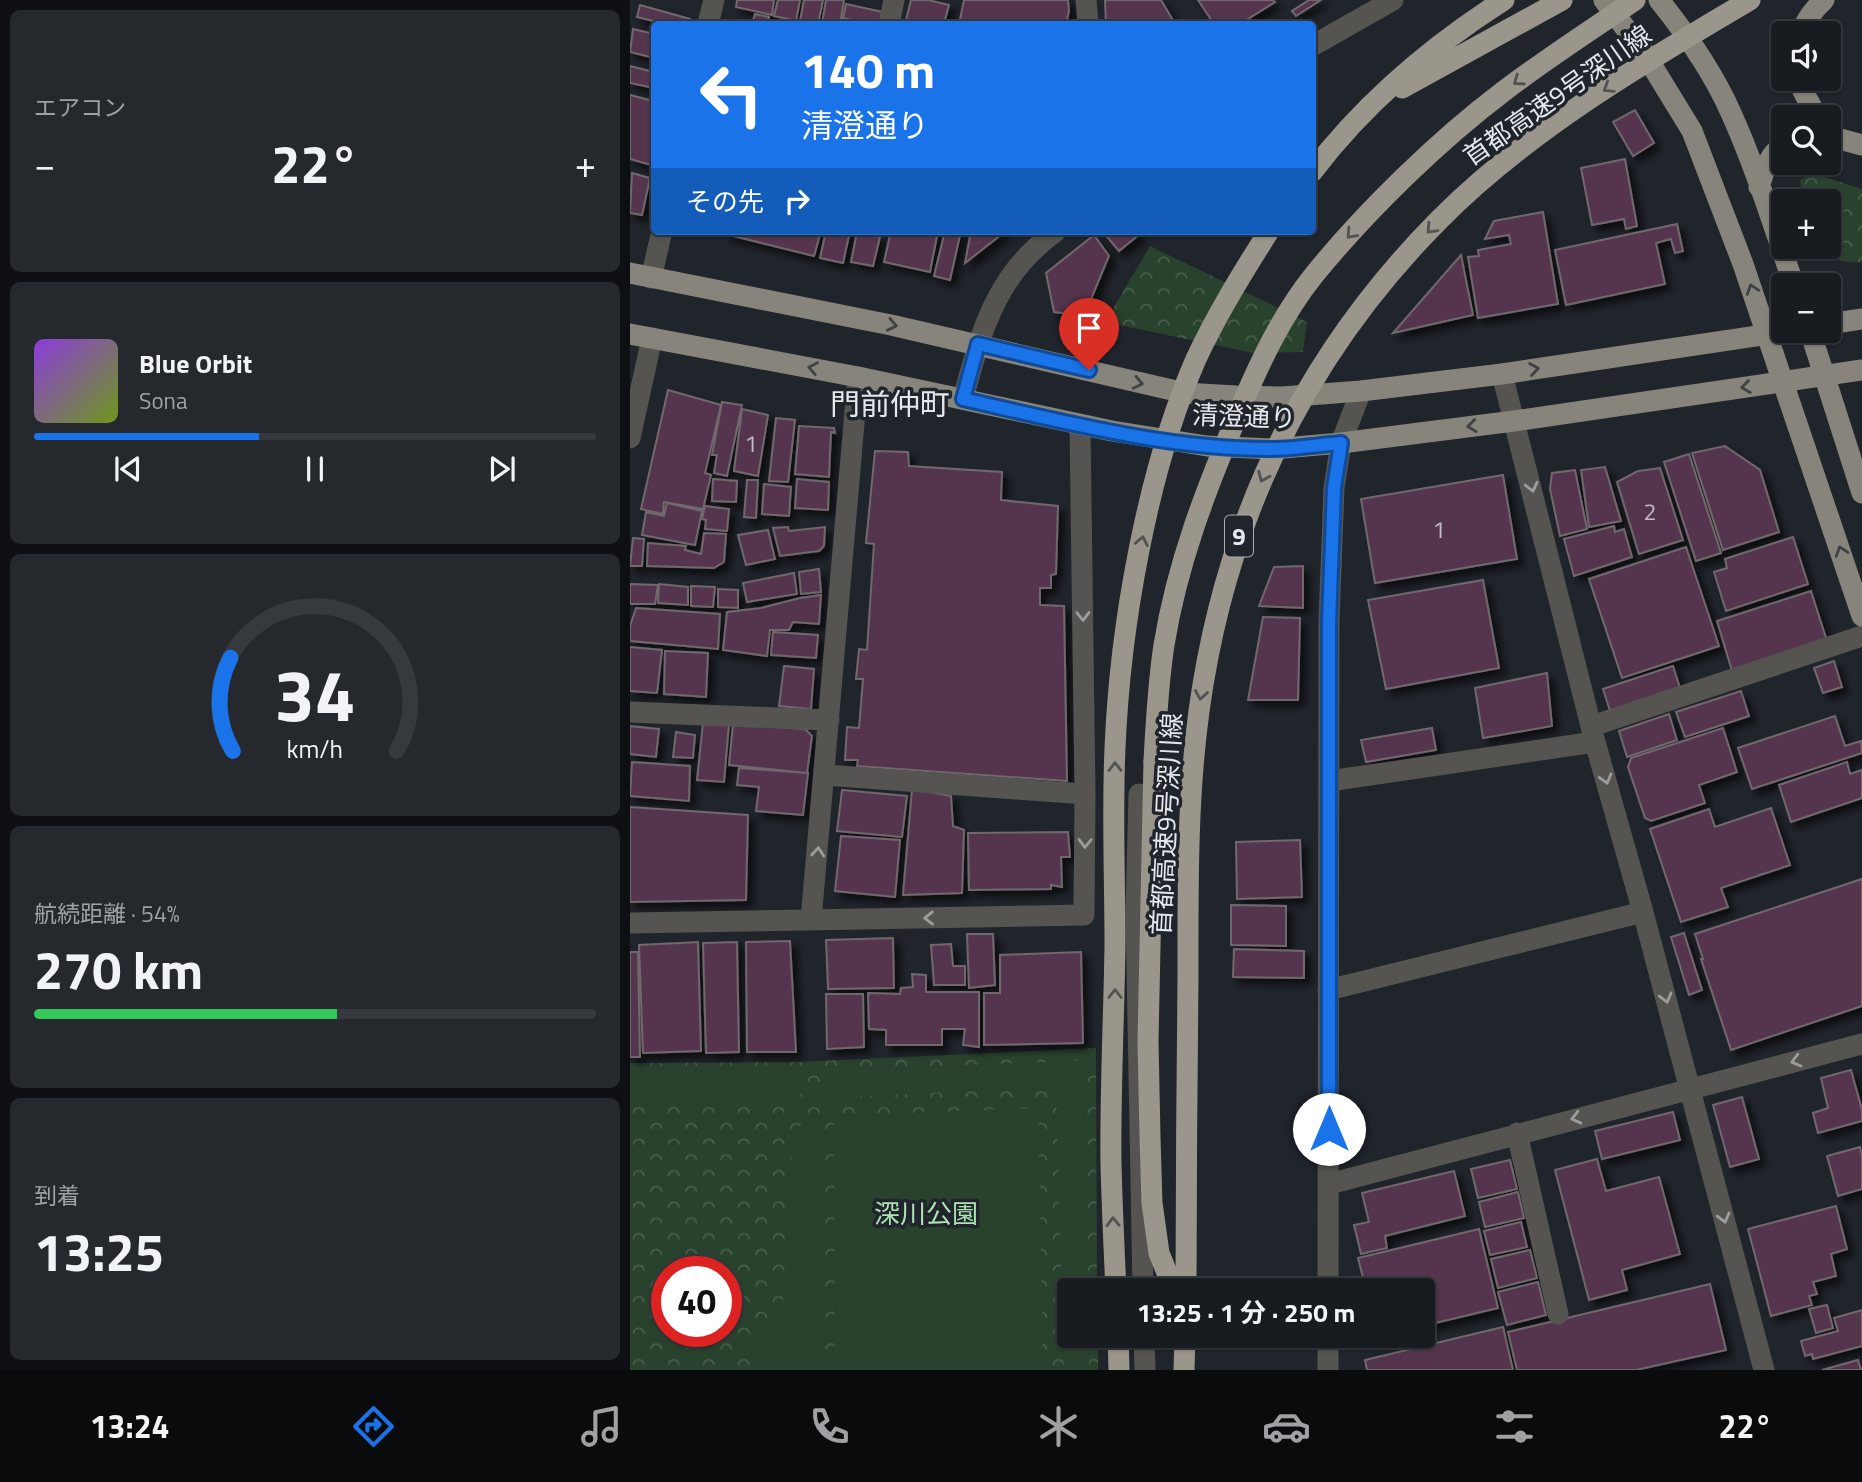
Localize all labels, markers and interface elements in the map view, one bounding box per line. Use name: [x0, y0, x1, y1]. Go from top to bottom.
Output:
street label: 首都高速9号深川線: [1455, 15, 1659, 175]
map controls: [1771, 21, 1841, 343]
button: sound: [1771, 21, 1841, 91]
text: 140 m: [801, 32, 935, 107]
icon: left: [686, 49, 777, 140]
one-way arrow: [1513, 73, 1526, 85]
one-way arrow: [1603, 79, 1616, 92]
text: エアコン: [34, 90, 126, 125]
text: 清澄通り: [801, 101, 929, 149]
button: search: [1771, 105, 1841, 175]
text: 22°: [271, 124, 359, 203]
text: −: [34, 135, 55, 193]
text: +: [575, 135, 596, 193]
text: その先: [686, 182, 764, 221]
icon: right: [778, 182, 816, 220]
button: +: [1771, 189, 1841, 259]
one-way arrow: [1426, 221, 1439, 234]
one-way arrow: [1347, 226, 1359, 239]
button: −: [1771, 273, 1841, 343]
one-way arrow: [1746, 283, 1760, 295]
pin: [1059, 298, 1119, 370]
icon: arrive: [1070, 309, 1108, 347]
one-way arrow: [886, 317, 898, 332]
text: Blue Orbit: [139, 344, 252, 383]
one-way arrow: [807, 362, 819, 377]
one-way arrow: [1528, 362, 1540, 377]
one-way arrow: [1131, 374, 1143, 389]
one-way arrow: [1740, 379, 1752, 394]
district label: 門前仲町: [830, 381, 950, 427]
text: Sona: [139, 383, 187, 418]
street label: 清澄通り: [1191, 395, 1297, 437]
one-way arrow: [1466, 419, 1478, 434]
house number: 1: [745, 426, 757, 461]
icon: previous: [109, 450, 147, 488]
icon: pause: [296, 450, 334, 488]
icon: next: [483, 450, 521, 488]
one-way arrow: [1257, 470, 1271, 482]
one-way arrow: [1523, 481, 1538, 493]
house number: 2: [1644, 494, 1656, 529]
house number: 1: [1433, 512, 1445, 547]
road number: 9: [1225, 516, 1253, 556]
one-way arrow: [1134, 535, 1149, 547]
one-way arrow: [1835, 545, 1849, 557]
one-way arrow: [1075, 610, 1090, 621]
text: 34: [274, 639, 356, 749]
one-way arrow: [1194, 689, 1209, 701]
street label: 首都高速9号深川線: [1141, 712, 1191, 936]
text: km/h: [287, 730, 343, 768]
one-way arrow: [1107, 761, 1123, 771]
one-way arrow: [1597, 773, 1612, 785]
one-way arrow: [1077, 838, 1093, 849]
one-way arrow: [810, 846, 825, 857]
text: 航続距離 · 54%: [34, 896, 180, 931]
one-way arrow: [923, 910, 933, 926]
text: 270 km: [34, 930, 203, 1009]
one-way arrow: [1107, 988, 1122, 999]
one-way arrow: [1658, 992, 1672, 1004]
one-way arrow: [1790, 1053, 1802, 1067]
position arrow: [1292, 1092, 1366, 1166]
one-way arrow: [1570, 1110, 1582, 1124]
text: 到着: [34, 1178, 80, 1213]
park label: 深川公園: [874, 1194, 978, 1233]
text: 13:25: [34, 1212, 164, 1291]
one-way arrow: [1716, 1212, 1730, 1224]
one-way arrow: [1106, 1216, 1121, 1227]
speed limit sign: 40: [651, 1256, 742, 1347]
text: 13:25 · 1 分 · 250 m: [1137, 1293, 1355, 1332]
text: 13:24: [90, 1402, 170, 1450]
icon: directions: [349, 1402, 398, 1451]
icon: music: [577, 1402, 626, 1451]
icon: phone: [805, 1402, 854, 1451]
icon: climate: [1034, 1402, 1083, 1451]
icon: car: [1262, 1402, 1311, 1451]
icon: filters: [1490, 1402, 1539, 1451]
text: 22°: [1718, 1402, 1772, 1450]

